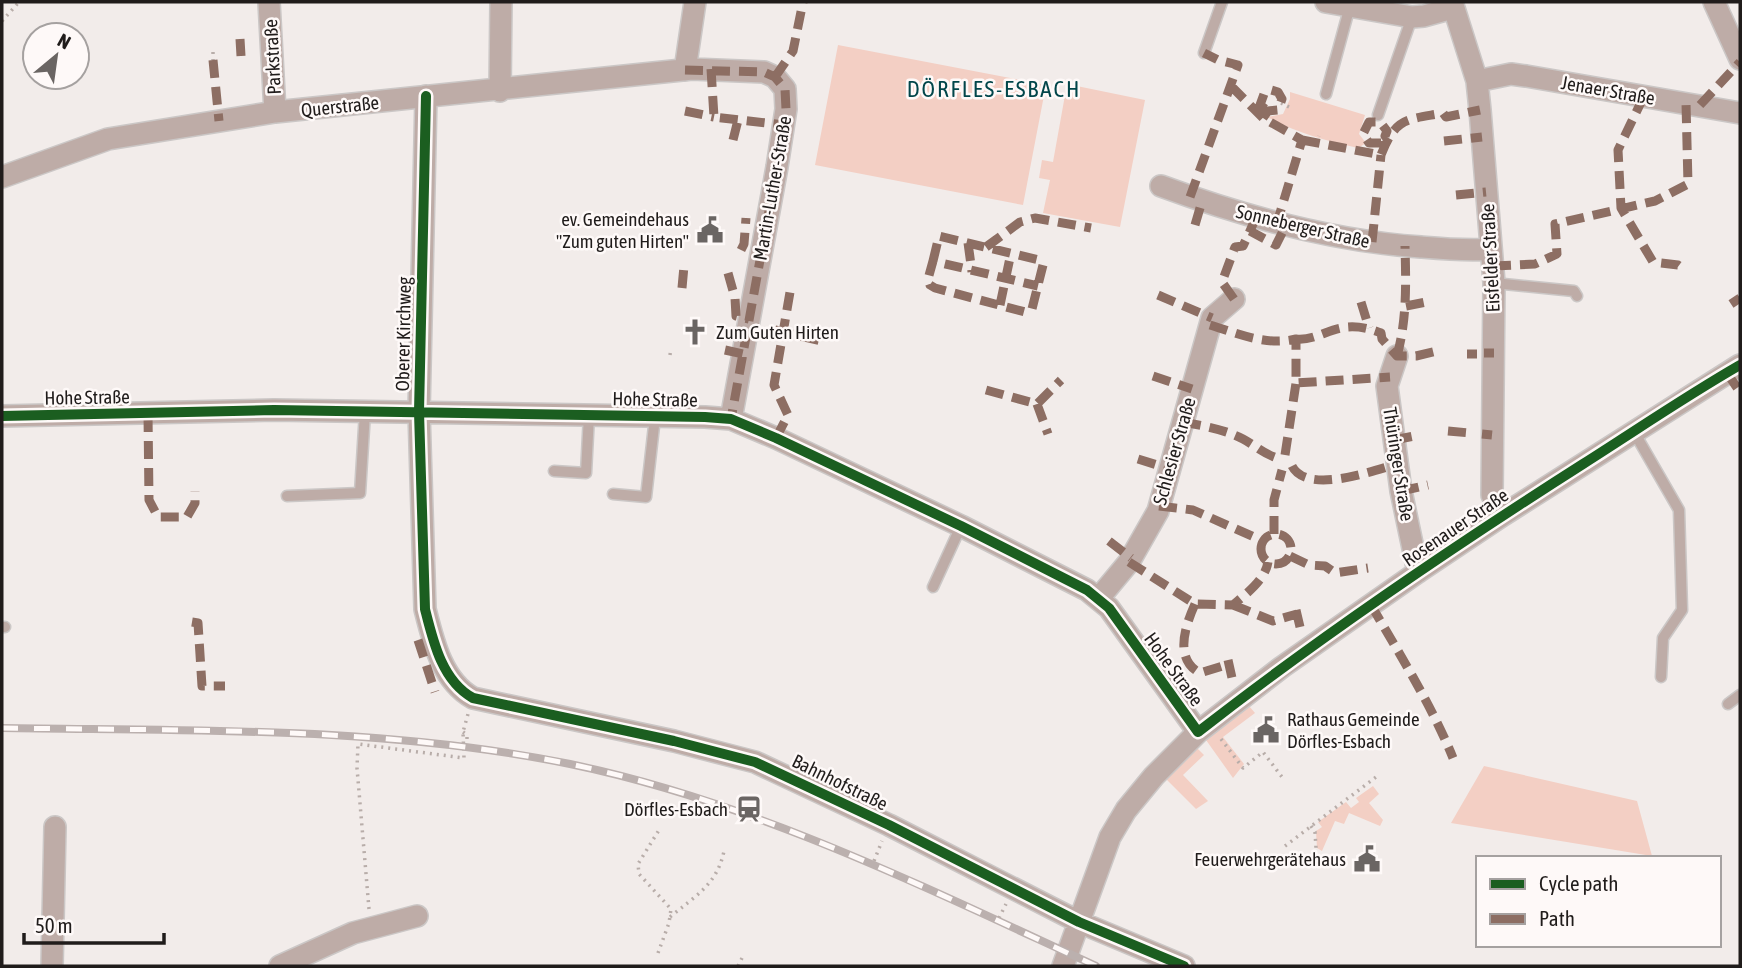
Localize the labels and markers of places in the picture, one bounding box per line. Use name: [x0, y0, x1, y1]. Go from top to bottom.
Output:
place label: ev. Gemeindehaus "Zum guten Hirten": [556, 208, 689, 252]
public building icon: ev. Gemeindehaus "Zum guten Hirten": [695, 215, 725, 245]
church icon: Zum Guten Hirten: [680, 317, 710, 347]
place label: Zum Guten Hirten: [716, 321, 839, 343]
place label: Rathaus Gemeinde Dörfles-Esbach: [1287, 708, 1420, 752]
public building icon: Rathaus Gemeinde Dörfles-Esbach: [1251, 715, 1281, 745]
station icon: Dörfles-Esbach: [734, 794, 764, 824]
place label: Dörfles-Esbach: [624, 798, 728, 820]
public building icon: Feuerwehrgerätehaus: [1352, 844, 1382, 874]
place label: Feuerwehrgerätehaus: [1194, 848, 1346, 870]

